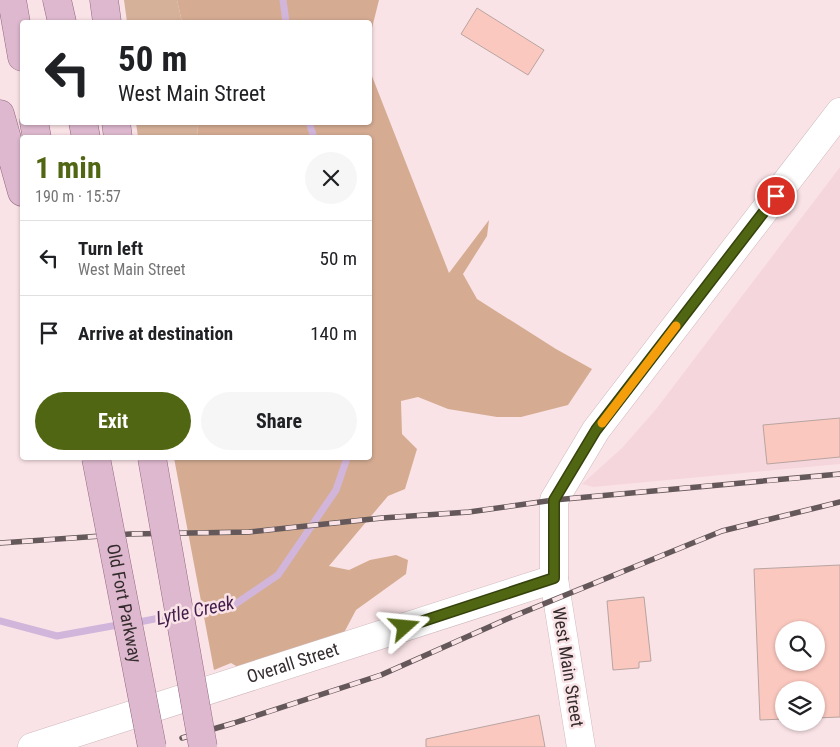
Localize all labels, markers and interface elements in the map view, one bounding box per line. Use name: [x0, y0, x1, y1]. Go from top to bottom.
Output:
text: 50 m: [118, 39, 187, 80]
icon: left: [35, 40, 100, 105]
text: West Main Street: [118, 81, 266, 106]
text: 1 min: [35, 150, 102, 185]
button: close: [305, 152, 357, 204]
pin: [755, 175, 797, 217]
icon: arrive: [762, 182, 790, 210]
text: 190 m · 15:57: [35, 187, 121, 206]
text: Turn left: [78, 237, 143, 260]
icon: left: [35, 244, 63, 272]
text: 50 m: [320, 247, 357, 270]
text: West Main Street: [78, 260, 185, 279]
icon: arrive: [35, 319, 63, 347]
text: Arrive at destination: [78, 322, 233, 345]
text: 140 m: [310, 322, 357, 345]
button: Exit: [35, 392, 191, 450]
button: Share: [201, 392, 357, 450]
street label: Old Fort Parkway: [103, 542, 147, 665]
water label: Lytle Creek: [154, 591, 237, 630]
position arrow: [378, 600, 430, 652]
street label: West Main Street: [549, 606, 588, 728]
map controls: [775, 621, 825, 731]
button: search: [775, 621, 825, 671]
street label: Overall Street: [244, 638, 341, 687]
button: layers: [775, 681, 825, 731]

